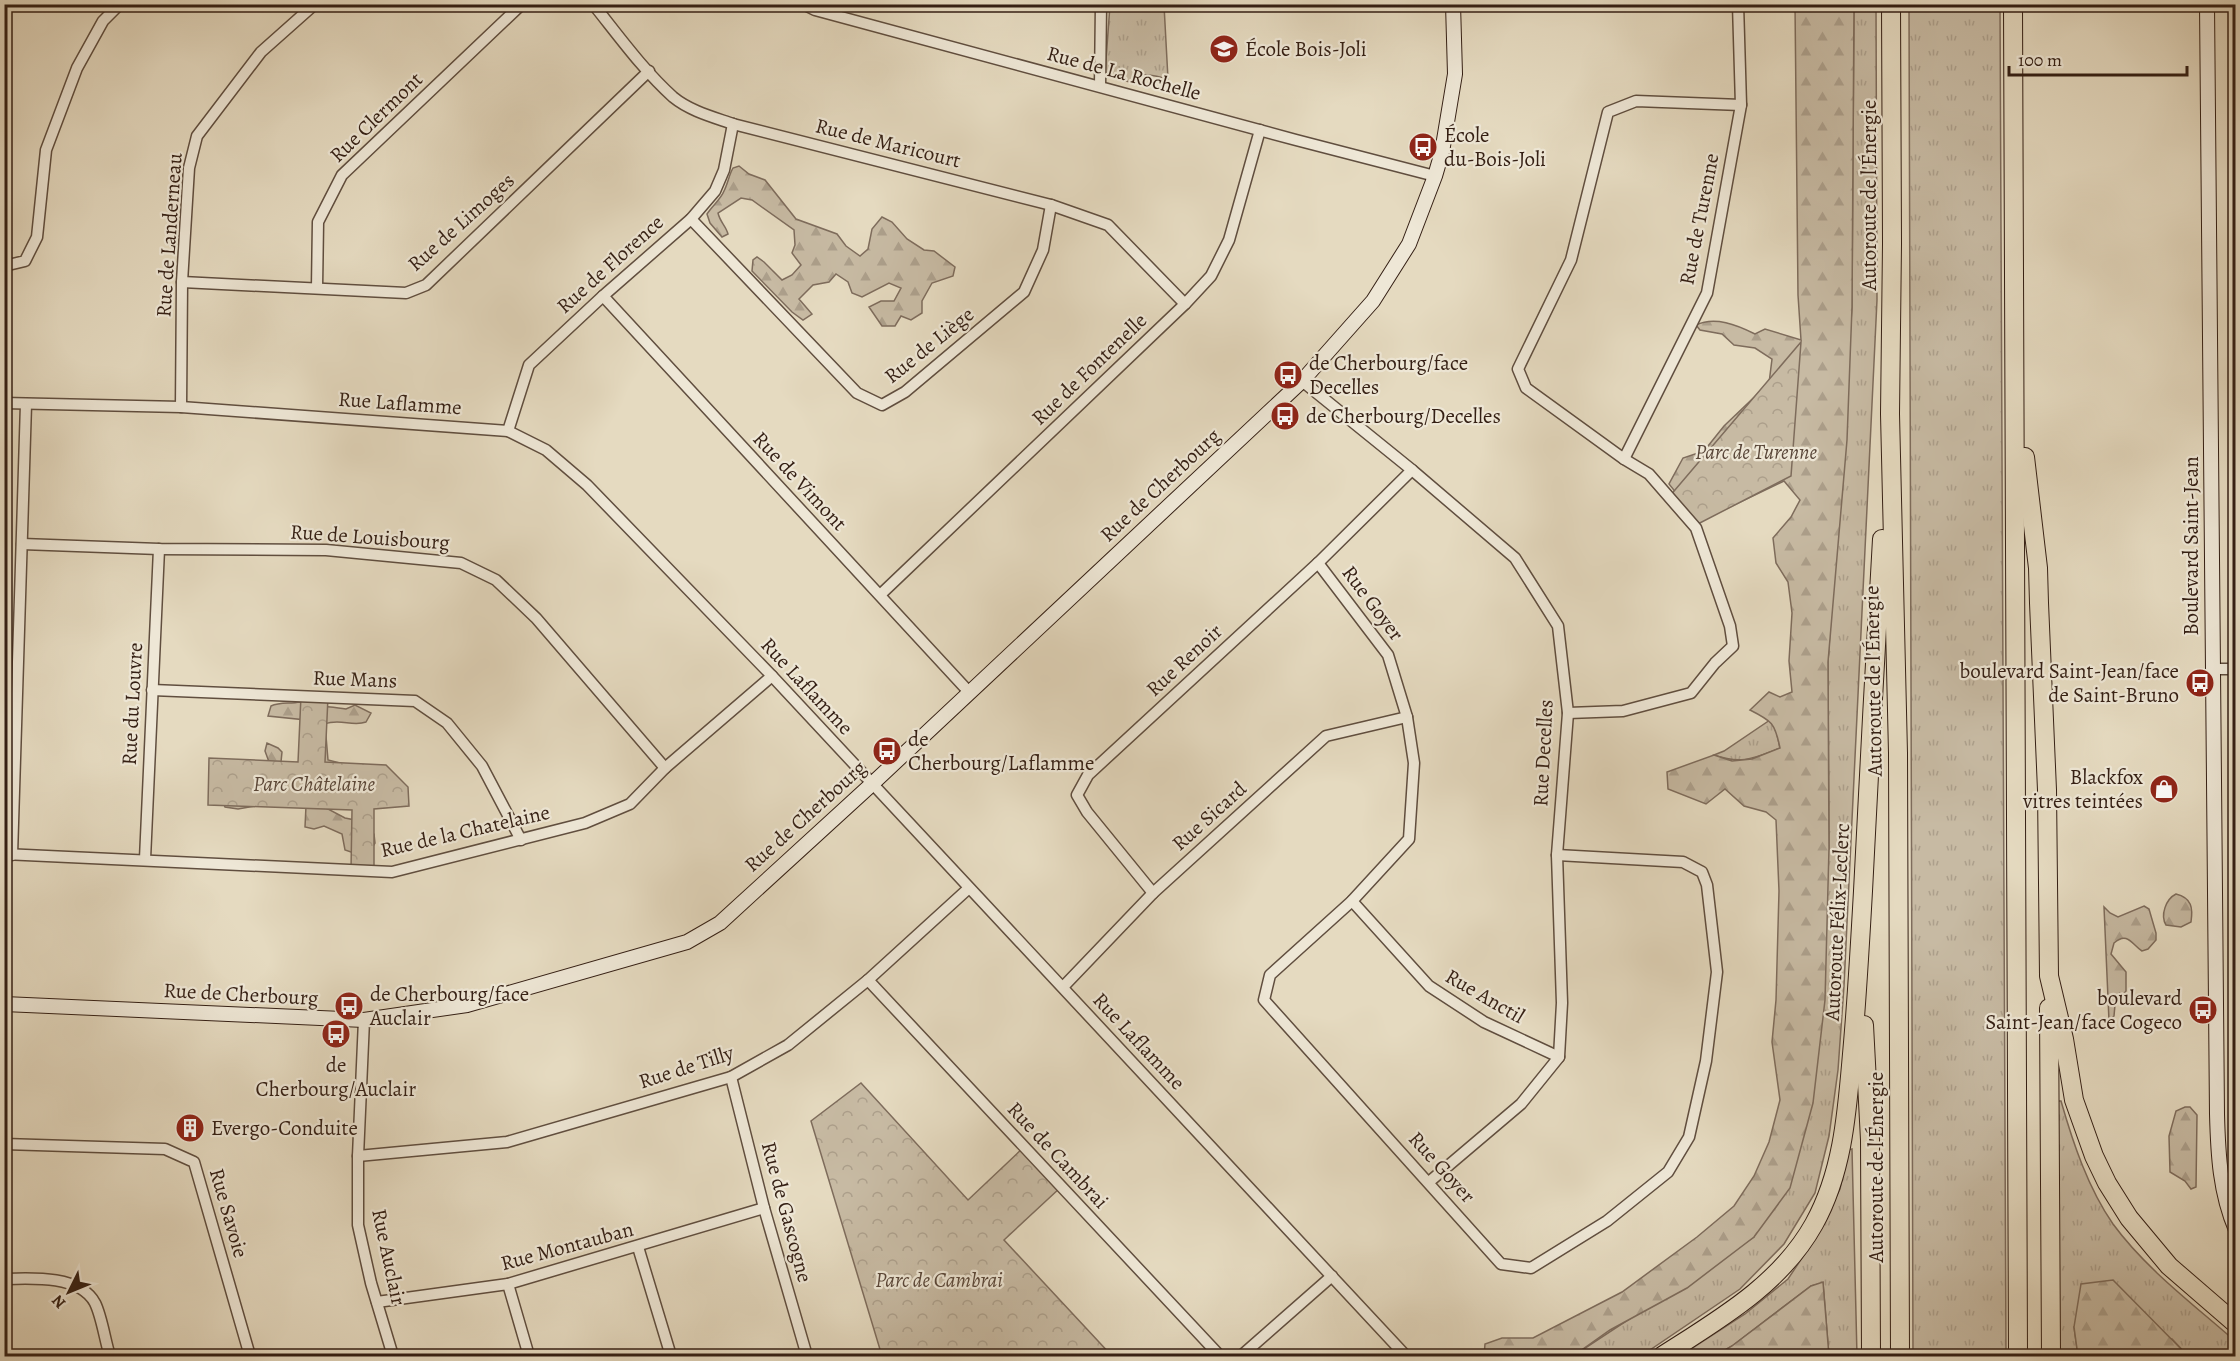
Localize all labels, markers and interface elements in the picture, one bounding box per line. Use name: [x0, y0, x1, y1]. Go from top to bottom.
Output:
school or university icon: École Bois-Joli: [1208, 33, 1240, 65]
place label: École Bois-Joli: [1245, 35, 1367, 63]
street label: Rue de La Rochelle: [1044, 39, 1204, 107]
scale bar: [2009, 39, 2188, 77]
text: 100 m: [2018, 48, 2062, 72]
street label: Rue Clermont: [323, 65, 429, 168]
street label: Autoroute de l'Énergie: [1855, 100, 1883, 292]
street label: Rue de Maricourt: [812, 111, 964, 175]
place label: École du-Bois-Joli: [1444, 121, 1546, 173]
bus stop icon: École du-Bois-Joli: [1407, 131, 1439, 163]
street label: Rue de Landerneau: [149, 151, 189, 318]
street label: Rue de Turenne: [1672, 151, 1726, 287]
street label: Rue de Limoges: [402, 166, 520, 278]
street label: Rue de Florence: [550, 208, 670, 320]
street label: Rue de Liège: [878, 300, 980, 390]
street label: Rue de Fontenelle: [1025, 307, 1153, 431]
place label: de Cherbourg/face Decelles: [1309, 349, 1468, 401]
bus stop icon: de Cherbourg/face Decelles: [1272, 359, 1304, 391]
street label: Rue Laflamme: [337, 385, 463, 421]
bus stop icon: de Cherbourg/Decelles: [1269, 400, 1301, 432]
place label: de Cherbourg/Decelles: [1306, 402, 1501, 430]
street label: Rue de Cherbourg: [1094, 422, 1227, 548]
street label: Rue de Vimont: [747, 425, 853, 537]
park label: Parc de Turenne: [1695, 438, 1817, 466]
street label: Boulevard Saint-Jean: [2177, 456, 2205, 636]
street label: Rue de Louisbourg: [289, 517, 451, 557]
street label: Rue Goyer: [1336, 560, 1410, 646]
street label: Autoroute de l'Énergie: [1857, 585, 1889, 778]
street label: Rue Renoir: [1140, 617, 1228, 703]
street label: Rue Laflamme: [755, 631, 859, 741]
street label: Rue du Louvre: [115, 642, 149, 766]
place label: boulevard Saint-Jean/face de Saint-Bruno: [1960, 657, 2179, 709]
street label: Rue Mans: [312, 664, 398, 694]
bus stop icon: boulevard Saint-Jean/face de Saint-Bruno: [2184, 667, 2216, 699]
street label: Rue Decelles: [1526, 699, 1560, 807]
place label: de Cherbourg/Laflamme: [908, 725, 1094, 777]
bus stop icon: de Cherbourg/Laflamme: [871, 735, 903, 767]
street label: Rue de Cherbourg: [738, 753, 872, 878]
place label: Blackfox vitres teintées: [2022, 763, 2143, 815]
park label: Parc Châtelaine: [253, 770, 375, 798]
shop icon: Blackfox vitres teintées: [2148, 773, 2180, 805]
street label: Rue Sicard: [1166, 774, 1253, 857]
street label: Rue de la Chatelaine: [377, 798, 553, 864]
street label: Autoroute Félix-Leclerc: [1818, 822, 1856, 1023]
street label: Rue Anctil: [1440, 962, 1530, 1030]
street label: Rue de Cherbourg: [163, 976, 320, 1012]
place label: de Cherbourg/face Auclair: [369, 980, 529, 1032]
place label: boulevard Saint-Jean/face Cogeco: [1985, 984, 2183, 1036]
street label: Rue Laflamme: [1087, 986, 1191, 1096]
bus stop icon: de Cherbourg/face Auclair: [333, 990, 365, 1022]
bus stop icon: boulevard Saint-Jean/face Cogeco: [2187, 994, 2219, 1026]
bus stop icon: de Cherbourg/Auclair: [320, 1018, 352, 1050]
street label: Rue de Tilly: [635, 1038, 738, 1096]
place label: de Cherbourg/Auclair: [256, 1051, 416, 1103]
street label: Autoroute de l'Énergie: [1862, 1072, 1890, 1264]
street label: Rue de Cambrai: [1001, 1096, 1115, 1215]
building icon: Evergo-Conduite: [174, 1112, 206, 1144]
place label: Evergo-Conduite: [211, 1114, 358, 1142]
street label: Rue Goyer: [1402, 1125, 1482, 1209]
street label: Rue de Gascogne: [755, 1139, 819, 1285]
street label: Rue Savoie: [203, 1165, 255, 1261]
street label: Rue Auclair: [365, 1206, 413, 1308]
street label: Rue Montauban: [497, 1215, 637, 1277]
north arrow: [39, 1262, 99, 1322]
park label: Parc de Cambrai: [875, 1266, 1003, 1294]
text: N: [47, 1290, 71, 1313]

